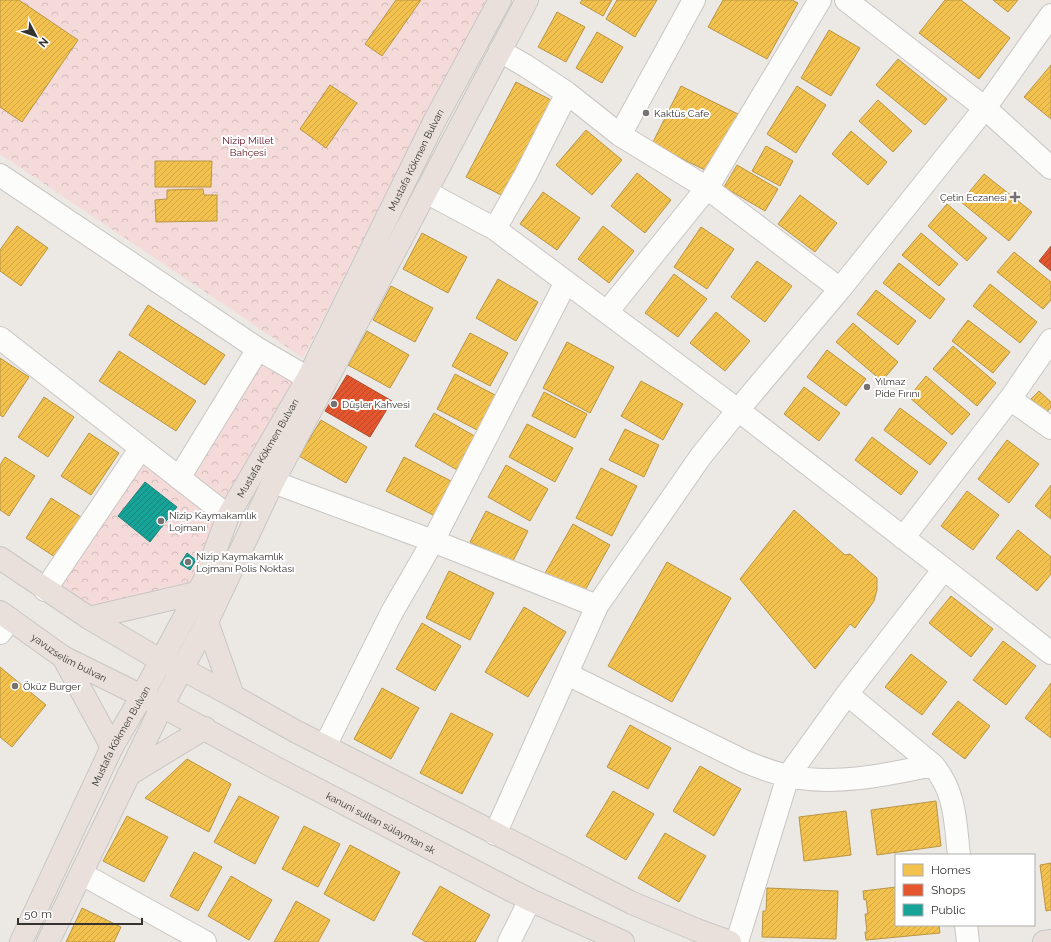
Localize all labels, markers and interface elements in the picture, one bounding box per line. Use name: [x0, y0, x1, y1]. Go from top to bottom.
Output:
north arrow: [16, 16, 56, 56]
text: N: [36, 35, 51, 50]
street label: Mustafa Kökmen Bulvarı: [386, 107, 446, 213]
marker: Kaktüs Cafe: [641, 108, 651, 118]
place label: Kaktüs Cafe: [654, 108, 709, 119]
park label: Nizip Millet Bahçesi: [222, 135, 274, 158]
place label: Çetin Eczanesi: [940, 192, 1007, 203]
marker: Çetin Eczanesi: [1010, 192, 1020, 202]
place label: Yılmaz Pide Fırını: [875, 376, 919, 399]
marker: Yılmaz Pide Fırını: [862, 382, 872, 392]
street label: Mustafa Kökmen Bulvarı: [235, 397, 301, 499]
marker: Düşler Kahvesi: [329, 399, 339, 409]
place label: Düşler Kahvesi: [342, 399, 410, 410]
place label: Nizip Kaymakamlık Lojmanı: [169, 510, 257, 533]
marker: Nizip Kaymakamlık Lojmanı: [156, 516, 166, 526]
place label: Nizip Kaymakamlık Lojmanı Polis Noktası: [196, 551, 294, 574]
marker: Nizip Kaymakamlık Lojmanı Polis Noktası: [183, 557, 193, 567]
street label: yavuzselim bulvarı: [29, 631, 108, 684]
marker: Öküz Burger: [10, 681, 20, 691]
place label: Öküz Burger: [23, 681, 81, 692]
street label: Mustafa Kökmen Bulvarı: [90, 684, 152, 788]
street label: kanuni sultan sülayman sk: [324, 790, 438, 856]
legend: [895, 854, 1035, 926]
text: Homes: [931, 863, 971, 877]
text: Shops: [931, 883, 966, 897]
scale bar: [18, 900, 142, 926]
text: Public: [931, 903, 966, 917]
text: 50 m: [24, 907, 52, 921]

